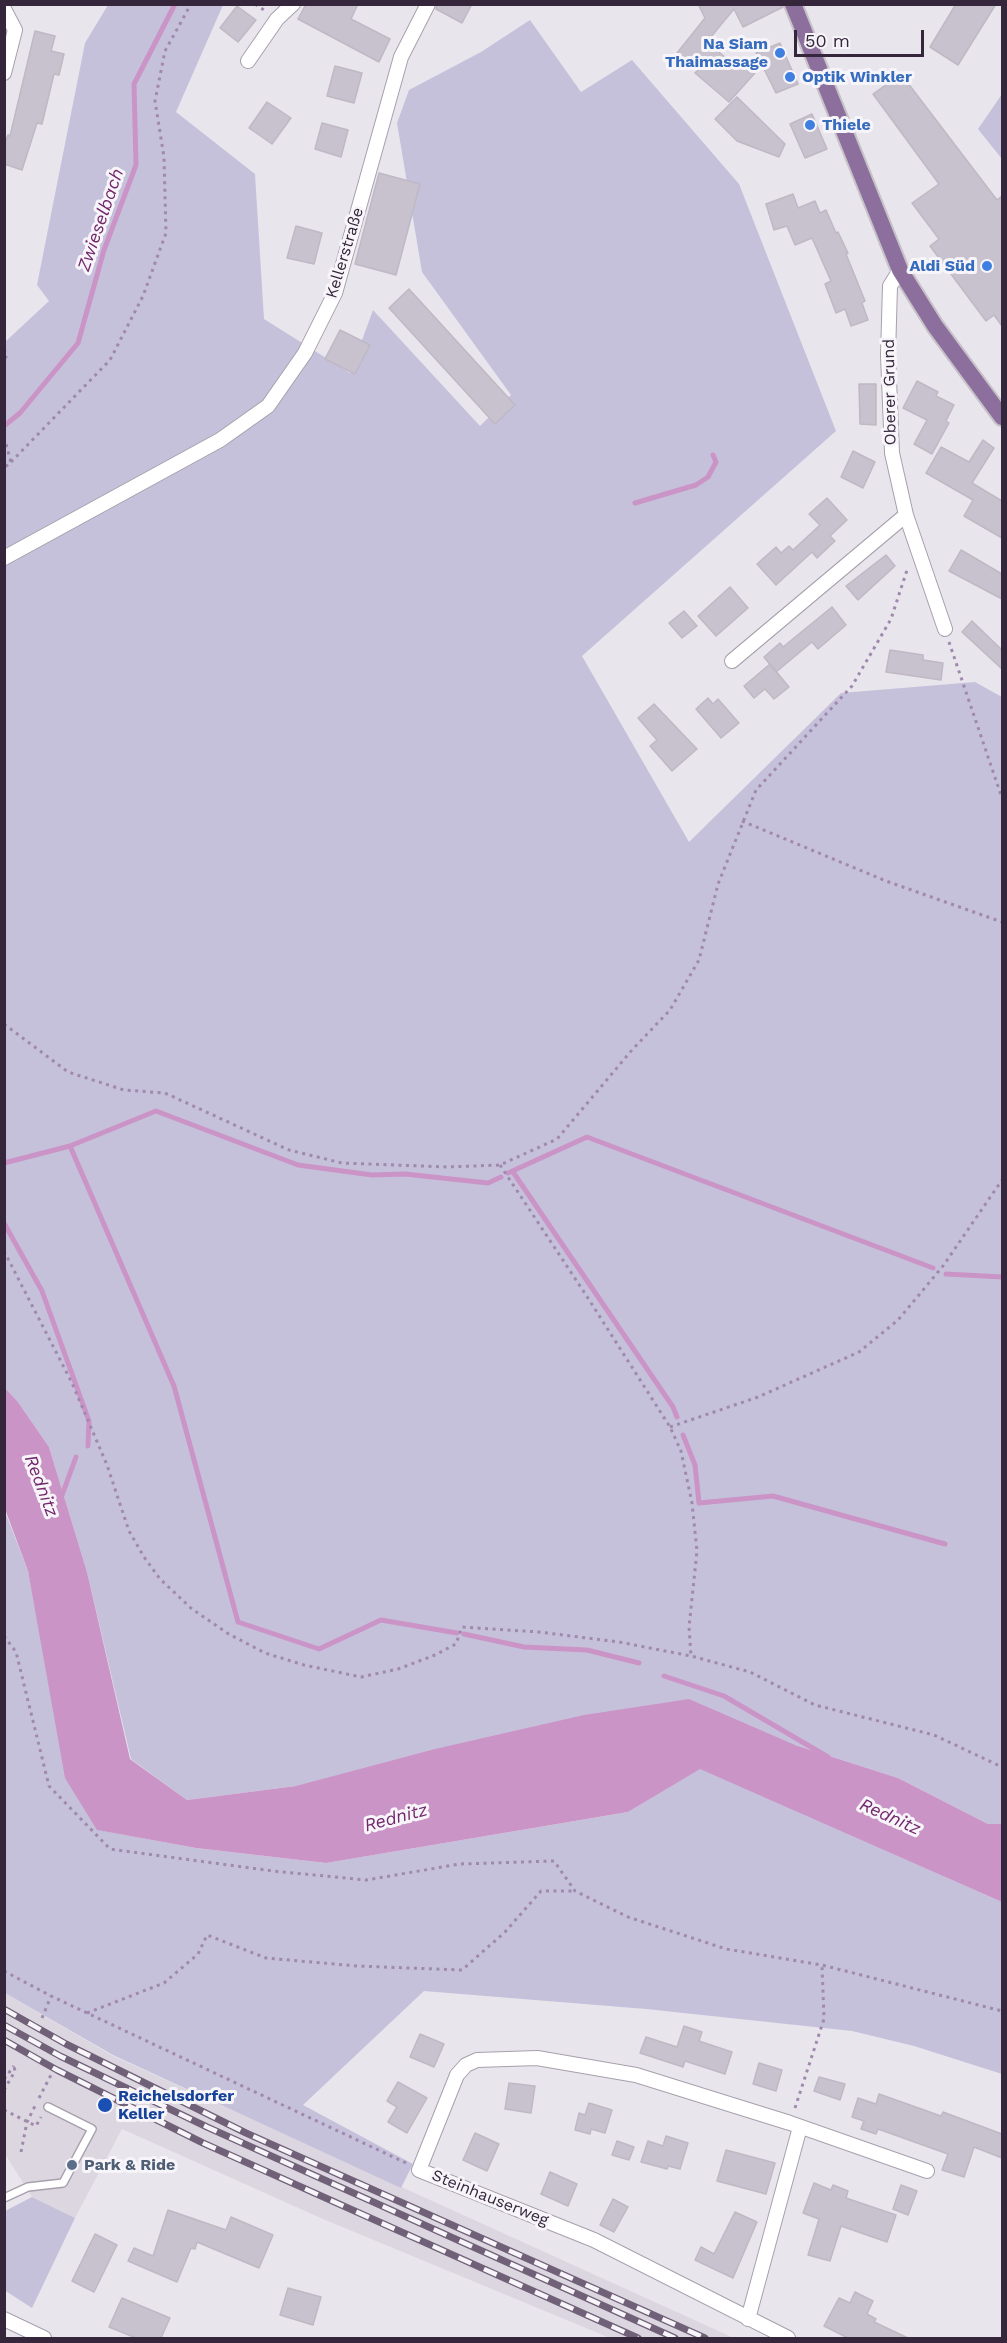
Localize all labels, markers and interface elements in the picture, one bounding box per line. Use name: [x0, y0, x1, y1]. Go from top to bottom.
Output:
scale bar: [797, 18, 928, 56]
text: 50 m: [805, 30, 850, 51]
place label: Na Siam Thaimassage: [665, 34, 768, 72]
marker: Na Siam Thaimassage: [773, 46, 787, 60]
place label: Optik Winkler: [802, 67, 912, 87]
marker: Optik Winkler: [783, 70, 797, 84]
place label: Thiele: [822, 115, 871, 135]
marker: Thiele: [803, 118, 817, 132]
water label: Zwieselbach: [73, 166, 129, 274]
street label: Kellerstraße: [322, 205, 368, 301]
place label: Aldi Süd: [909, 256, 975, 276]
marker: Aldi Süd: [980, 259, 994, 273]
street label: Oberer Grund: [879, 339, 901, 445]
water label: Rednitz: [19, 1452, 63, 1520]
water label: Rednitz: [856, 1794, 924, 1840]
water label: Rednitz: [362, 1799, 430, 1837]
place label: Reichelsdorfer Keller: [118, 2086, 234, 2124]
marker: Reichelsdorfer Keller: [96, 2096, 114, 2114]
place label: Park & Ride: [84, 2155, 175, 2175]
marker: Park & Ride: [65, 2158, 79, 2172]
street label: Steinhauserweg: [429, 2166, 551, 2230]

